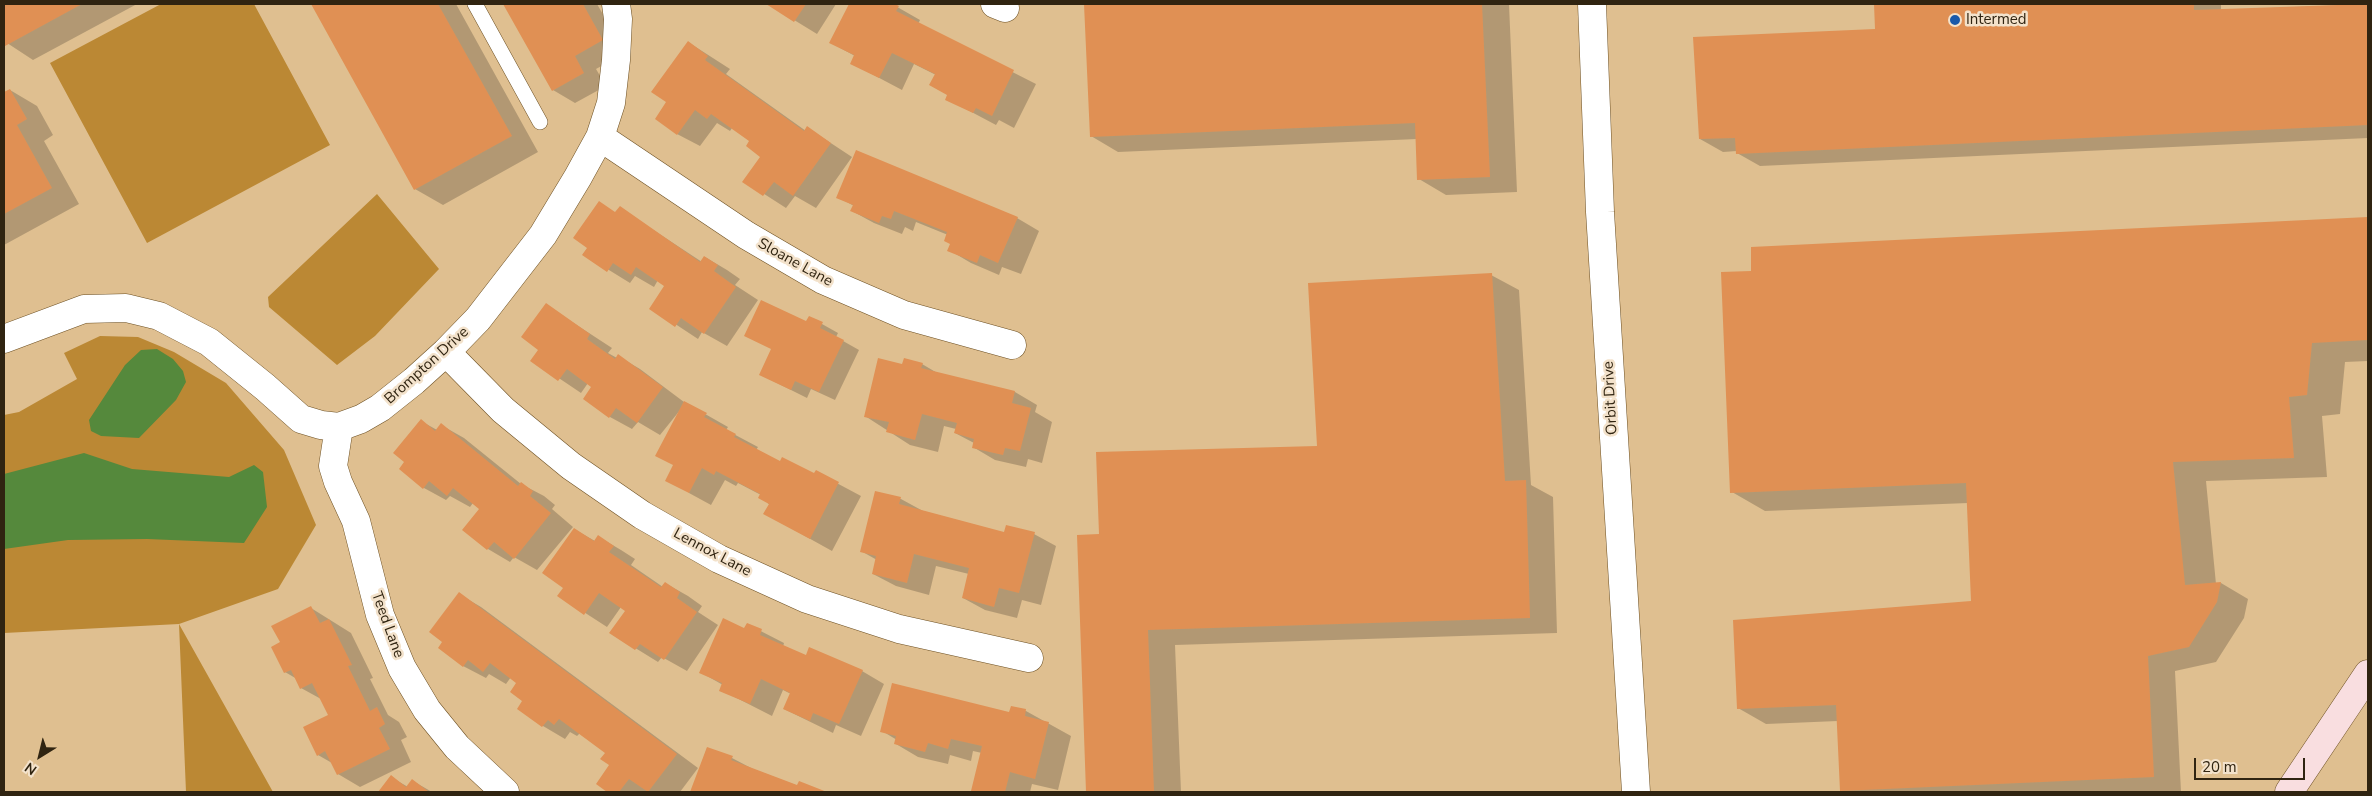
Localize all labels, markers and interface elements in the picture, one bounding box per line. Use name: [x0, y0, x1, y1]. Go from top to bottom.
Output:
place label: Intermed: [1966, 11, 2026, 29]
marker: Intermed: [1948, 13, 1962, 27]
street label: Sloane Lane: [754, 235, 836, 291]
street label: Brompton Drive: [381, 324, 473, 408]
street label: Orbit Drive: [1600, 361, 1622, 435]
street label: Lennox Lane: [670, 525, 754, 581]
street label: Teed Lane: [367, 589, 407, 661]
north arrow: [15, 731, 65, 781]
scale bar: [2197, 748, 2308, 780]
text: 20 m: [2202, 757, 2237, 777]
text: N: [21, 758, 41, 779]

